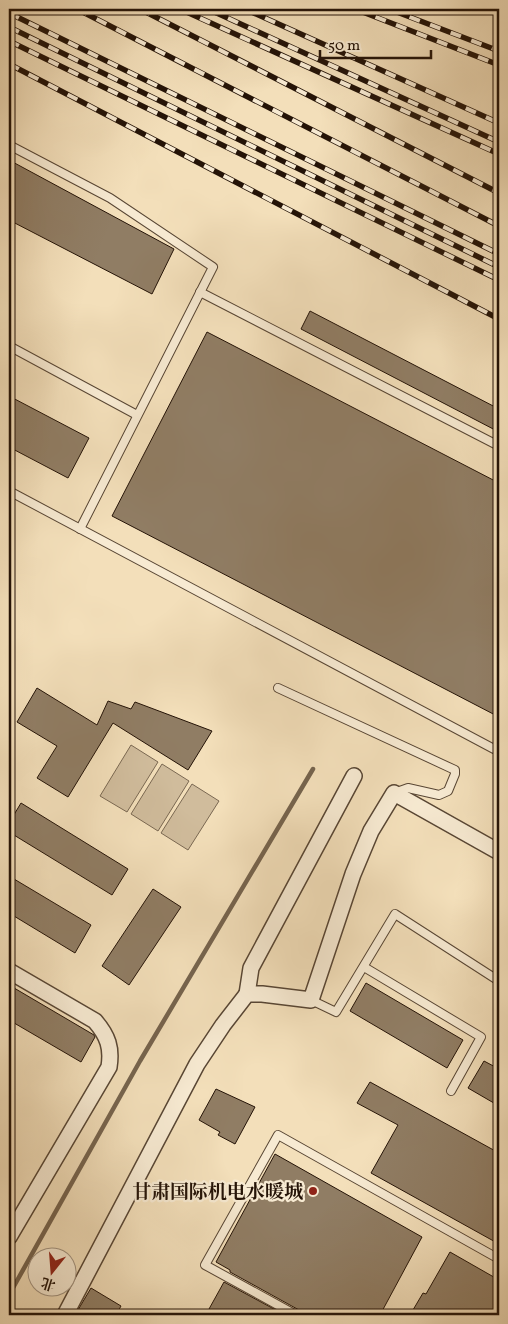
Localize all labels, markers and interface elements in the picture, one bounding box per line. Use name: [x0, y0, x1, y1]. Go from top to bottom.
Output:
scale bar: [320, 28, 432, 60]
text: 50 m: [328, 36, 360, 57]
place label: 甘肃国际机电水暖城: [132, 1180, 303, 1206]
marker: 甘肃国际机电水暖城: [307, 1185, 319, 1197]
north arrow: [28, 1246, 78, 1296]
text: 北: [39, 1272, 58, 1294]

